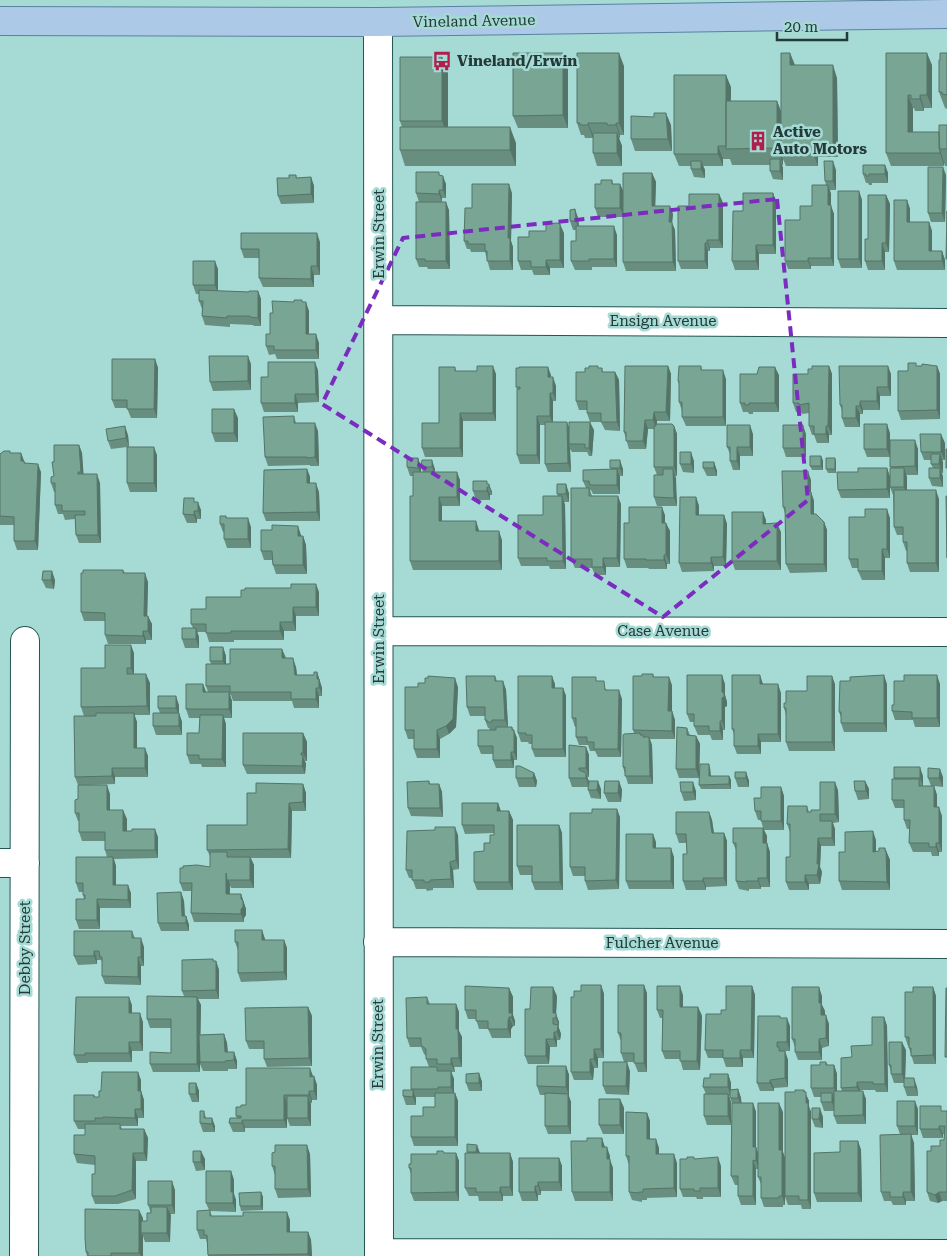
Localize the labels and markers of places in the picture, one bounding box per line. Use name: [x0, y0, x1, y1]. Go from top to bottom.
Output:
bus stop icon: Vineland/Erwin: [431, 50, 453, 72]
place label: Vineland/Erwin: [457, 52, 577, 70]
place label: Active Auto Motors: [773, 123, 867, 158]
building icon: Active Auto Motors: [747, 130, 769, 152]

